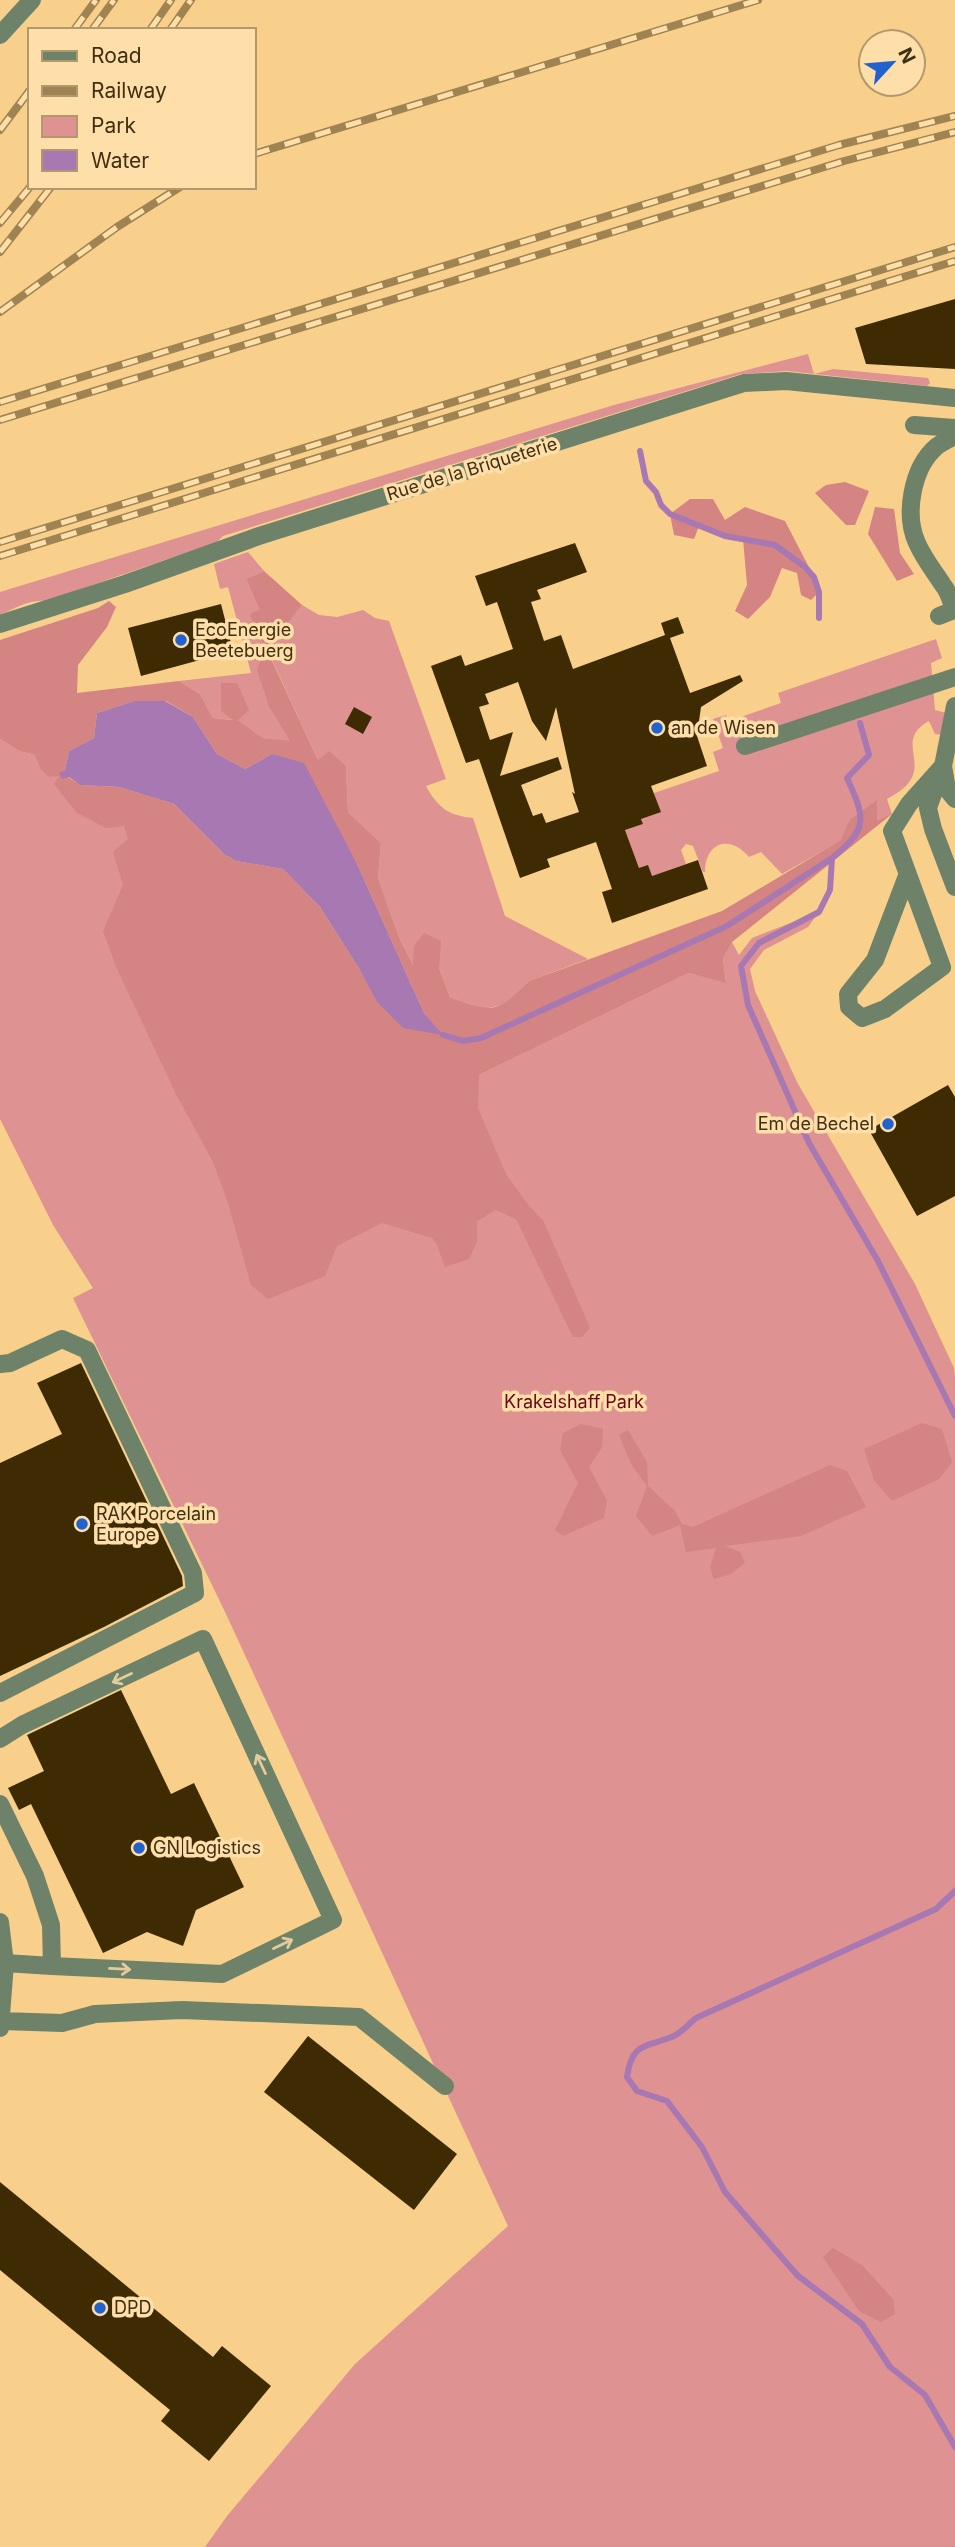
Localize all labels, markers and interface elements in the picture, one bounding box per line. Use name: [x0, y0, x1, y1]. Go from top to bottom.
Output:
legend: [28, 28, 256, 189]
north arrow: [857, 28, 927, 98]
text: Road: [91, 43, 142, 68]
text: N: [893, 44, 920, 67]
text: Railway: [91, 78, 167, 103]
text: Park: [91, 113, 136, 138]
text: Water: [91, 148, 149, 173]
street label: Rue de la Briqueterie: [384, 433, 560, 504]
place label: EcoEnergie Beetebuerg: [195, 619, 294, 661]
marker: EcoEnergie Beetebuerg: [173, 632, 189, 648]
place label: an de Wisen: [671, 717, 776, 738]
marker: an de Wisen: [649, 720, 665, 736]
place label: Em de Bechel: [758, 1113, 874, 1134]
marker: Em de Bechel: [880, 1116, 896, 1132]
park label: Krakelshaff Park: [504, 1391, 644, 1412]
place label: RAK Porcelain Europe: [96, 1503, 216, 1545]
marker: RAK Porcelain Europe: [74, 1516, 90, 1532]
one-way arrow: [112, 1672, 133, 1685]
one-way arrow: [254, 1754, 267, 1775]
place label: GN Logistics: [153, 1837, 261, 1858]
marker: GN Logistics: [131, 1840, 147, 1856]
one-way arrow: [272, 1937, 293, 1951]
one-way arrow: [109, 1963, 132, 1976]
place label: DPD: [114, 2297, 151, 2318]
marker: DPD: [92, 2300, 108, 2316]

